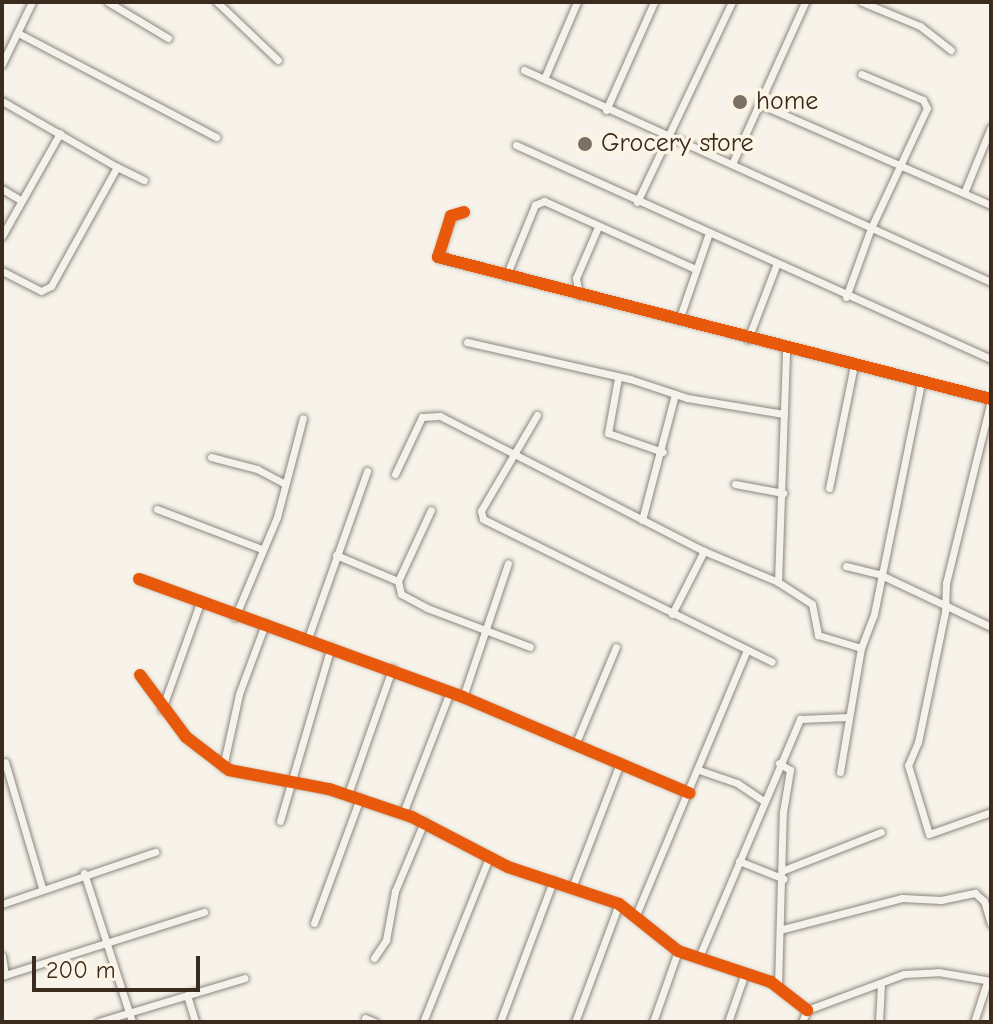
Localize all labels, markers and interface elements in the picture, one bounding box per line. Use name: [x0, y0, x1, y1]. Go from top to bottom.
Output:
place label: home: [756, 86, 818, 118]
marker: home: [731, 93, 749, 111]
place label: Grocery store: [601, 128, 754, 160]
marker: Grocery store: [576, 135, 594, 153]
scale bar: [36, 940, 204, 990]
text: 200 m: [46, 956, 116, 984]

